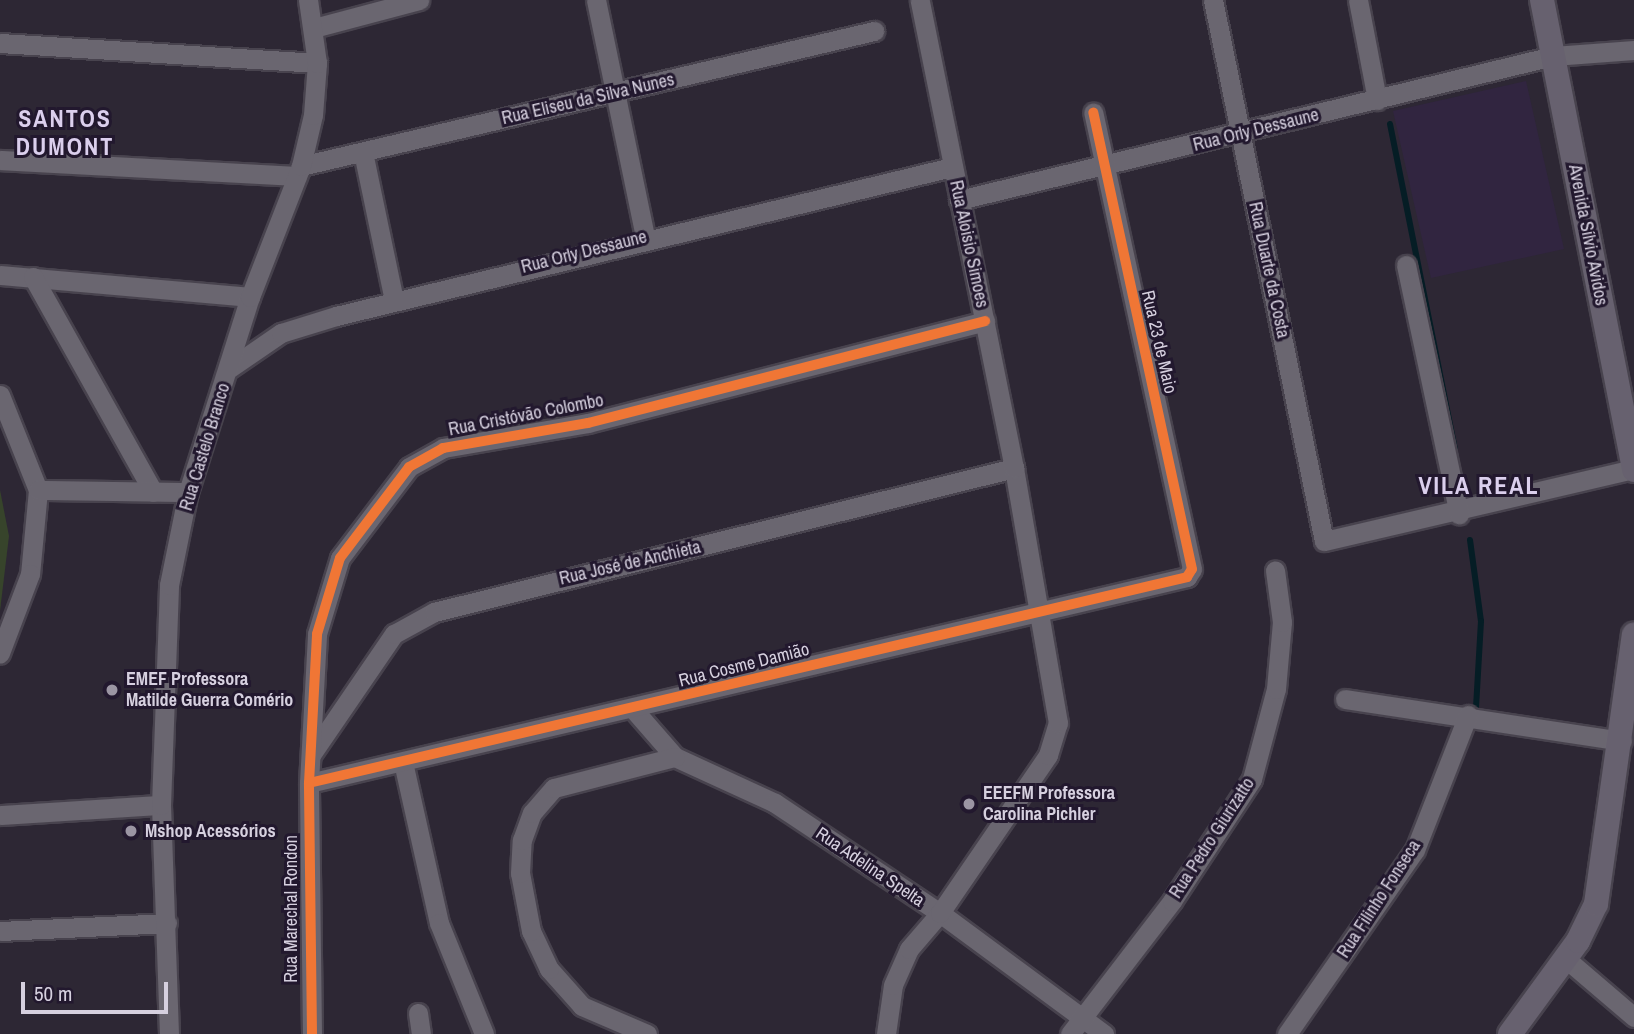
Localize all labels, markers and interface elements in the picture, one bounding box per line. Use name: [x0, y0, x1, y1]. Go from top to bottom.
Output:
street label: Rua Eliseu da Silva Nunes: [500, 69, 676, 129]
street label: Rua Orly Dessaune: [1191, 104, 1321, 156]
district label: SANTOS DUMONT: [17, 105, 113, 161]
street label: Avenida Sílvio Avidos: [1564, 162, 1612, 308]
street label: Rua Aloisio Simoes: [945, 178, 993, 310]
street label: Rua Duarte da Costa: [1244, 200, 1294, 340]
street label: Rua Orly Dessaune: [519, 226, 649, 278]
street label: Rua 23 de Maio: [1137, 288, 1181, 396]
street label: Rua Castelo Branco: [175, 381, 235, 513]
street label: Rua Cristóvão Colombo: [447, 389, 605, 441]
district label: VILA REAL: [1419, 472, 1539, 500]
street label: Rua José de Anchieta: [557, 536, 703, 590]
street label: Rua Cosme Damião: [677, 638, 811, 692]
place label: EMEF Professora Matilde Guerra Comério: [126, 669, 293, 712]
marker: EMEF Professora Matilde Guerra Comério: [104, 682, 120, 698]
street label: Rua Pedro Giurizatto: [1165, 774, 1259, 902]
place label: EEEFM Professora Carolina Pichler: [983, 783, 1115, 826]
marker: EEEFM Professora Carolina Pichler: [961, 796, 977, 812]
place label: Mshop Acessórios: [145, 820, 276, 842]
street label: Rua Adelina Spelta: [811, 822, 929, 912]
marker: Mshop Acessórios: [123, 823, 139, 839]
street label: Rua Marechal Rondon: [280, 835, 302, 983]
street label: Rua Filinho Fonseca: [1333, 836, 1425, 962]
scale bar: [24, 968, 172, 1012]
text: 50 m: [34, 979, 72, 1008]

